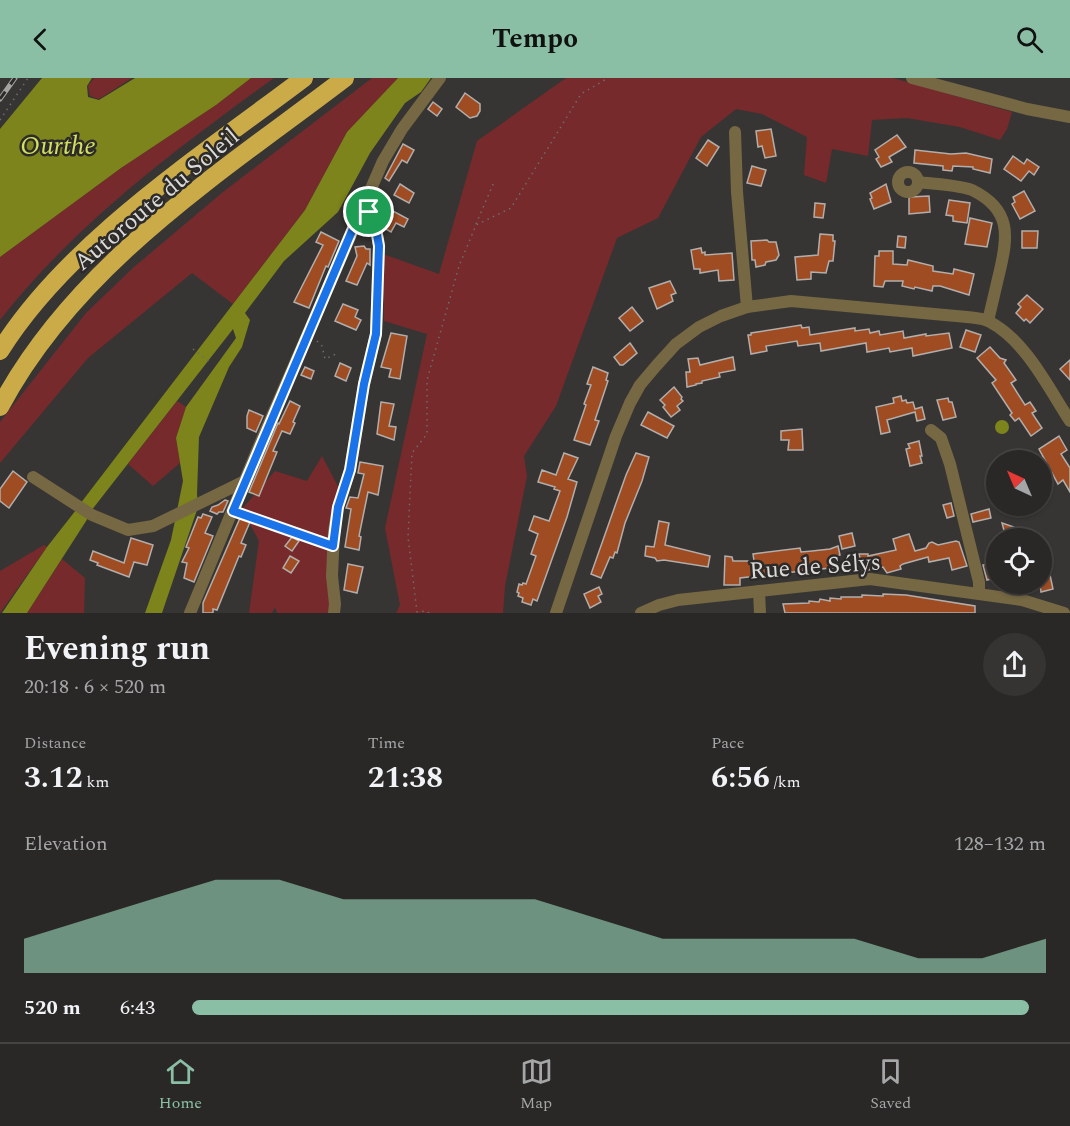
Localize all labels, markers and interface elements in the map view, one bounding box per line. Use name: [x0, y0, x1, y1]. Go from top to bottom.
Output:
text: Tempo: [492, 18, 578, 60]
icon: back: [24, 23, 57, 56]
icon: search: [1013, 23, 1046, 56]
street label: Autoroute du Soleil: [66, 120, 247, 280]
water label: Ourthe: [20, 126, 96, 166]
pin: [343, 186, 394, 237]
icon: arrive: [352, 195, 385, 228]
north arrow: [986, 450, 1052, 516]
map controls: [986, 450, 1052, 594]
button: locate: [986, 528, 1052, 594]
street label: Rue de Sélys: [748, 544, 882, 590]
text: Evening run: [24, 624, 210, 674]
button: share: [983, 633, 1046, 696]
text: 20:18 · 6 × 520 m: [24, 672, 166, 702]
text: Distance: [24, 731, 86, 755]
text: Time: [368, 731, 405, 755]
text: Pace: [711, 731, 744, 755]
text: 3.12: [24, 755, 83, 801]
text: 21:38: [368, 755, 443, 801]
text: 6:56: [711, 755, 770, 801]
text: km: [83, 770, 109, 794]
text: /km: [770, 770, 801, 794]
text: Elevation: [24, 829, 108, 859]
text: 128–132 m: [954, 829, 1046, 859]
text: 520 m: [24, 993, 81, 1023]
text: 6:43: [120, 993, 155, 1023]
tab: Home: [159, 1055, 202, 1115]
tab: Map: [520, 1055, 553, 1115]
tab: Saved: [870, 1055, 911, 1115]

